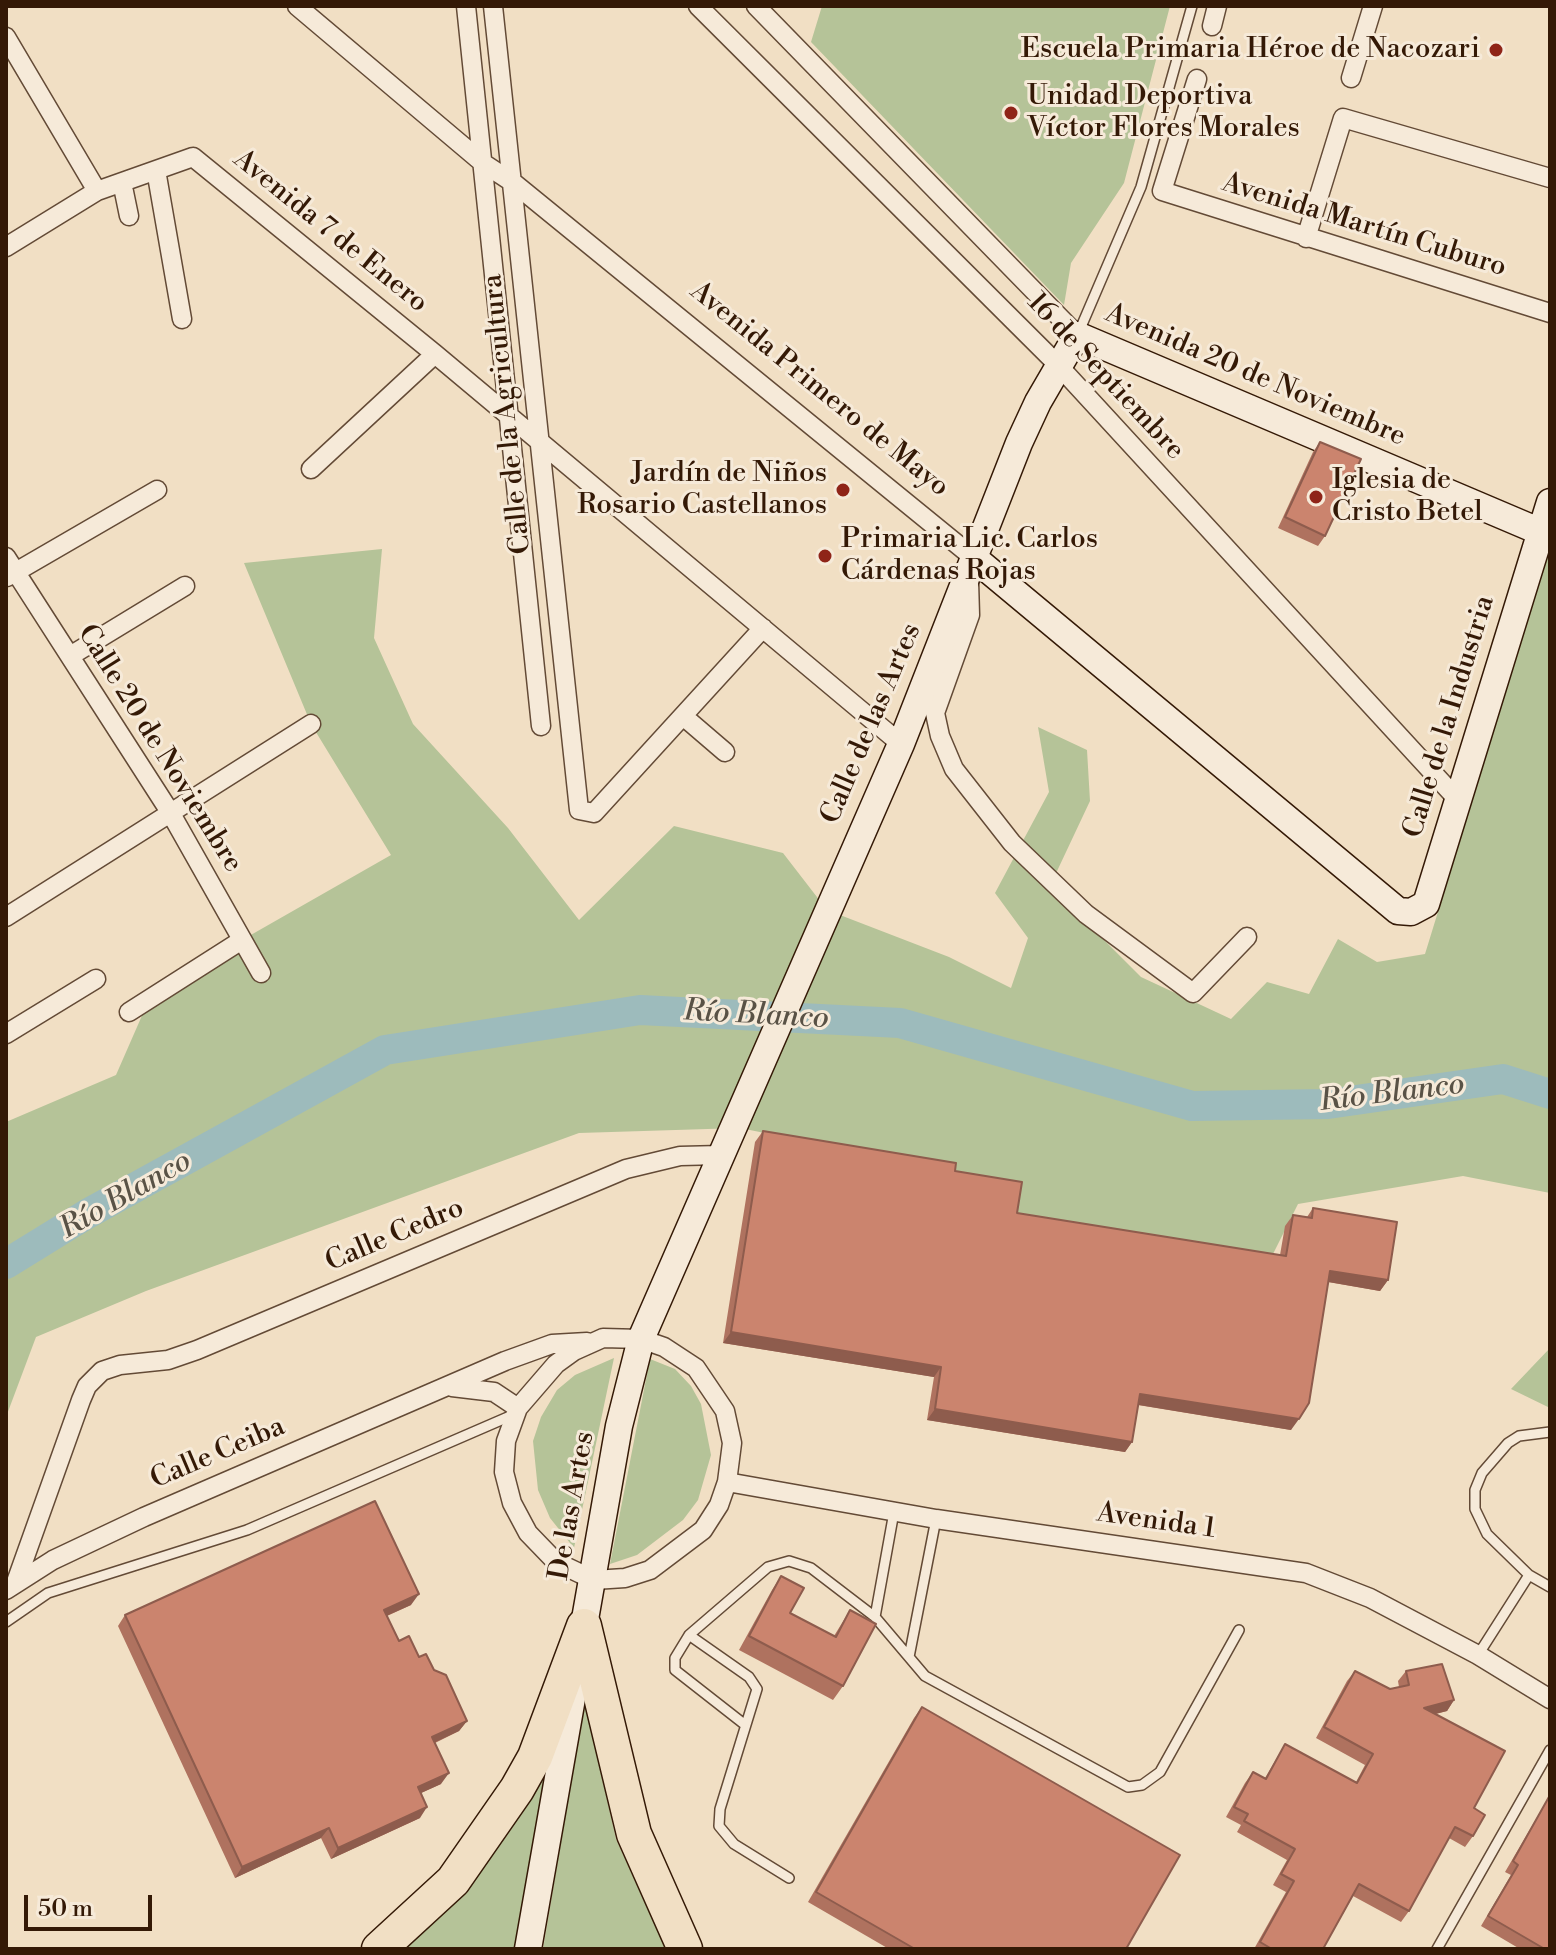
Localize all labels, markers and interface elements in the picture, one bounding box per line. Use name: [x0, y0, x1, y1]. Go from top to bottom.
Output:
place label: Escuela Primaria Héroe de Nacozari: [1021, 33, 1480, 67]
marker: Escuela Primaria Héroe de Nacozari: [1487, 41, 1505, 59]
place label: Unidad Deportiva Víctor Flores Morales: [1027, 80, 1300, 146]
marker: Unidad Deportiva Víctor Flores Morales: [1002, 104, 1020, 122]
street label: Avenida 7 de Enero: [226, 143, 434, 321]
street label: Avenida Martín Cuburo: [1218, 167, 1510, 285]
street label: Calle de la Agricultura: [477, 272, 539, 556]
street label: Avenida Primero de Mayo: [683, 275, 955, 505]
street label: 16 de Septiembre: [1019, 287, 1191, 467]
street label: Avenida 20 de Noviembre: [1100, 297, 1410, 455]
place label: Jardín de Niños Rosario Castellanos: [577, 457, 827, 523]
place label: Iglesia de Cristo Betel: [1332, 464, 1483, 530]
marker: Jardín de Niños Rosario Castellanos: [834, 481, 852, 499]
marker: Iglesia de Cristo Betel: [1307, 488, 1325, 506]
place label: Primaria Lic. Carlos Cárdenas Rojas: [841, 523, 1098, 589]
marker: Primaria Lic. Carlos Cárdenas Rojas: [816, 547, 834, 565]
street label: Calle de la Industria: [1397, 592, 1503, 842]
street label: Calle 20 de Noviembre: [69, 619, 249, 879]
street label: Calle de las Artes: [815, 619, 929, 829]
water label: Río Blanco: [682, 994, 830, 1038]
water label: Río Blanco: [1318, 1067, 1466, 1121]
water label: Río Blanco: [54, 1144, 198, 1248]
street label: Calle Cedro: [321, 1192, 469, 1280]
street label: Calle Ceiba: [146, 1411, 290, 1497]
street label: De las Artes: [543, 1429, 603, 1583]
street label: Avenida 1: [1095, 1497, 1217, 1547]
scale bar: [28, 1879, 156, 1929]
text: 50 m: [38, 1894, 93, 1924]

